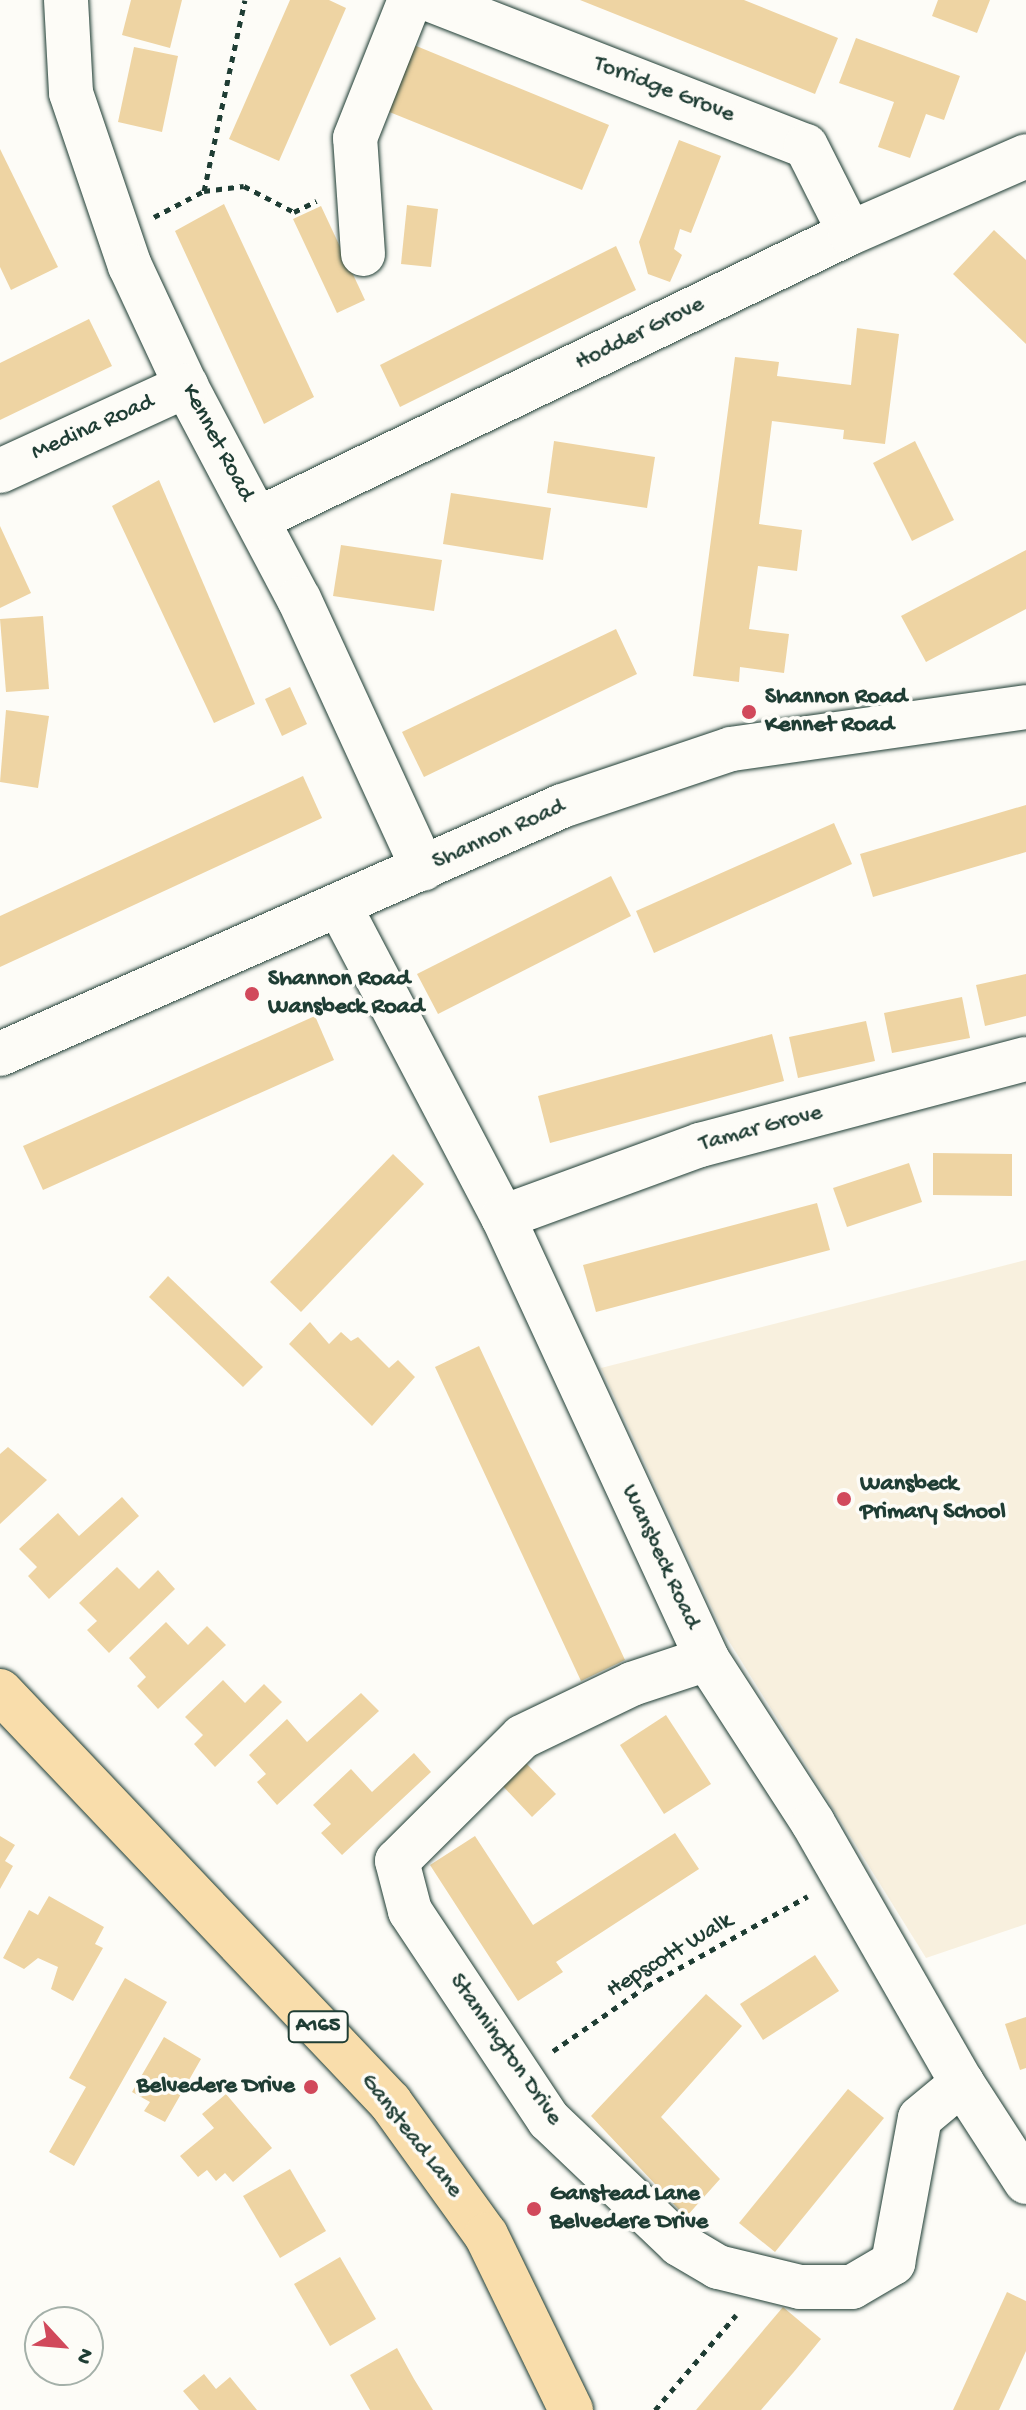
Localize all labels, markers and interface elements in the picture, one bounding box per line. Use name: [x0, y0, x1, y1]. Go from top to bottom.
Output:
street label: Torridge Grove: [589, 50, 739, 130]
street label: Hodder Grove: [571, 290, 709, 378]
street label: Kennet Road: [174, 379, 260, 507]
street label: Medina Road: [27, 388, 159, 468]
place label: Shannon Road Kennet Road: [765, 684, 907, 740]
marker: Shannon Road Kennet Road: [740, 703, 758, 721]
street label: Shannon Road: [428, 793, 570, 877]
place label: Shannon Road Wansbeck Road: [268, 966, 424, 1022]
marker: Shannon Road Wansbeck Road: [243, 985, 261, 1003]
street label: Tamar Grove: [696, 1099, 826, 1159]
place label: Wansbeck Primary School: [860, 1471, 1006, 1527]
street label: Wansbeck Road: [614, 1480, 706, 1634]
marker: Wansbeck Primary School: [835, 1490, 853, 1508]
street label: Hepscott Walk: [602, 1907, 738, 2005]
street label: Stannington Drive: [442, 1968, 568, 2132]
road number: A165: [286, 2009, 350, 2045]
street label: Ganstead Lane: [354, 2068, 468, 2204]
place label: Belvedere Drive: [137, 2073, 295, 2101]
marker: Belvedere Drive: [302, 2078, 320, 2096]
place label: Ganstead Lane Belvedere Drive: [550, 2181, 708, 2237]
marker: Ganstead Lane Belvedere Drive: [525, 2200, 543, 2218]
north arrow: [24, 2306, 104, 2386]
text: N: [69, 2343, 99, 2368]

